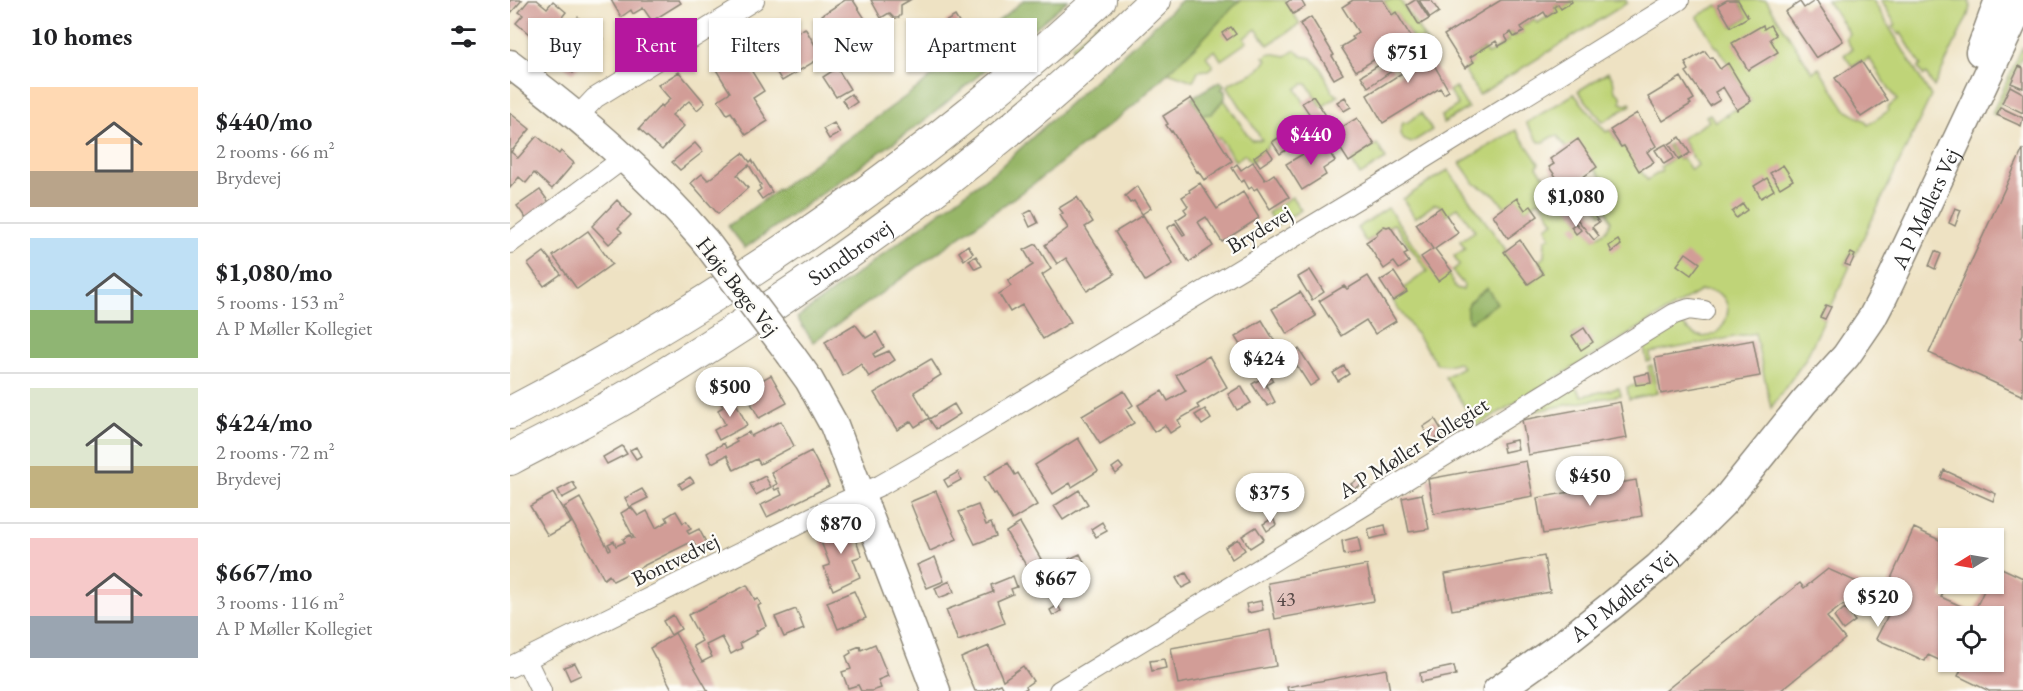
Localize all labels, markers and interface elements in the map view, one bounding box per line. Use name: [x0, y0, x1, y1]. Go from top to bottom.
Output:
chip: Buy: [528, 18, 603, 72]
chip: Rent: [615, 18, 697, 72]
chip: Filters: [709, 18, 801, 72]
chip: New: [813, 18, 894, 72]
chip: Apartment: [906, 18, 1037, 72]
text: 10 homes: [30, 19, 132, 53]
icon: filters: [447, 20, 480, 53]
pin: $751: [1372, 33, 1444, 84]
text: $751: [1388, 39, 1428, 65]
text: $440/mo: [216, 104, 312, 138]
icon: home: [78, 111, 150, 183]
pin: $440: [1275, 115, 1347, 166]
text: $440: [1291, 121, 1331, 147]
text: 2 rooms · 66 m²: [216, 138, 335, 164]
street label: A P Møllers Vej: [1884, 144, 1966, 275]
text: Brydevej: [216, 164, 281, 190]
pin: $1,080: [1527, 177, 1625, 228]
text: $1,080: [1548, 183, 1604, 209]
street label: Brydevej: [1221, 199, 1297, 260]
street label: Sundbrovej: [802, 213, 898, 292]
street label: Høje Bøge Vej: [690, 231, 786, 342]
text: $1,080/mo: [216, 255, 332, 289]
icon: home: [78, 262, 150, 334]
text: 5 rooms · 153 m²: [216, 289, 344, 315]
text: A P Møller Kollegiet: [216, 315, 372, 341]
pin: $424: [1228, 339, 1300, 390]
text: $424: [1244, 345, 1284, 371]
pin: $500: [694, 367, 766, 418]
text: $500: [710, 373, 750, 399]
street label: A P Møller Kollegiet: [1332, 390, 1494, 506]
text: $424/mo: [216, 405, 312, 439]
icon: home: [78, 412, 150, 484]
text: 2 rooms · 72 m²: [216, 439, 335, 465]
pin: $450: [1554, 456, 1626, 507]
text: $450: [1570, 462, 1610, 488]
text: Brydevej: [216, 465, 281, 491]
pin: $375: [1234, 473, 1306, 524]
text: $375: [1250, 479, 1290, 505]
pin: $870: [805, 504, 877, 555]
text: $870: [821, 510, 861, 536]
street label: Bontvedvej: [627, 526, 724, 593]
north arrow: [1938, 528, 2004, 594]
map controls: [1938, 528, 2004, 672]
street label: A P Møllers Vej: [1563, 543, 1683, 649]
text: $667/mo: [216, 555, 312, 589]
pin: $667: [1020, 559, 1092, 610]
icon: home: [78, 562, 150, 634]
text: $667: [1036, 565, 1076, 591]
pin: $520: [1842, 577, 1914, 628]
text: $520: [1858, 583, 1898, 609]
house number: 43: [1276, 586, 1296, 612]
text: 3 rooms · 116 m²: [216, 589, 344, 615]
button: locate: [1938, 606, 2004, 672]
text: A P Møller Kollegiet: [216, 615, 372, 641]

